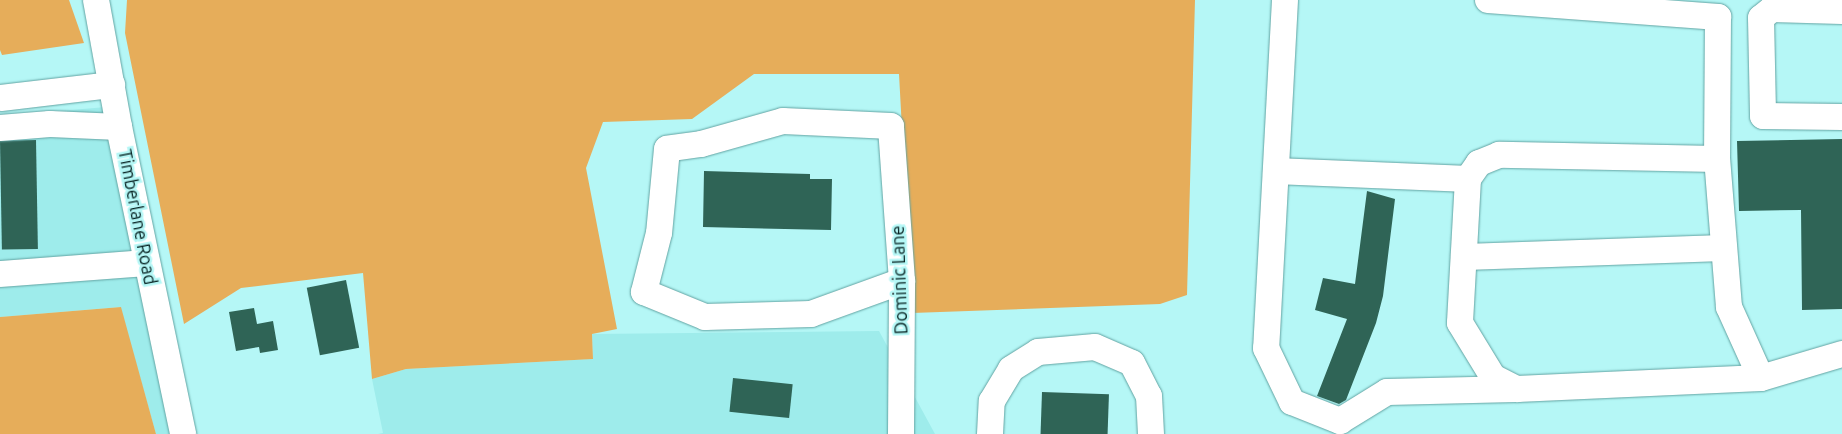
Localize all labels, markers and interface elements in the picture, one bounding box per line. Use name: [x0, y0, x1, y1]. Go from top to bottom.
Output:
street label: Timberlane Road: [114, 147, 162, 287]
street label: Dominic Lane: [886, 225, 912, 335]

